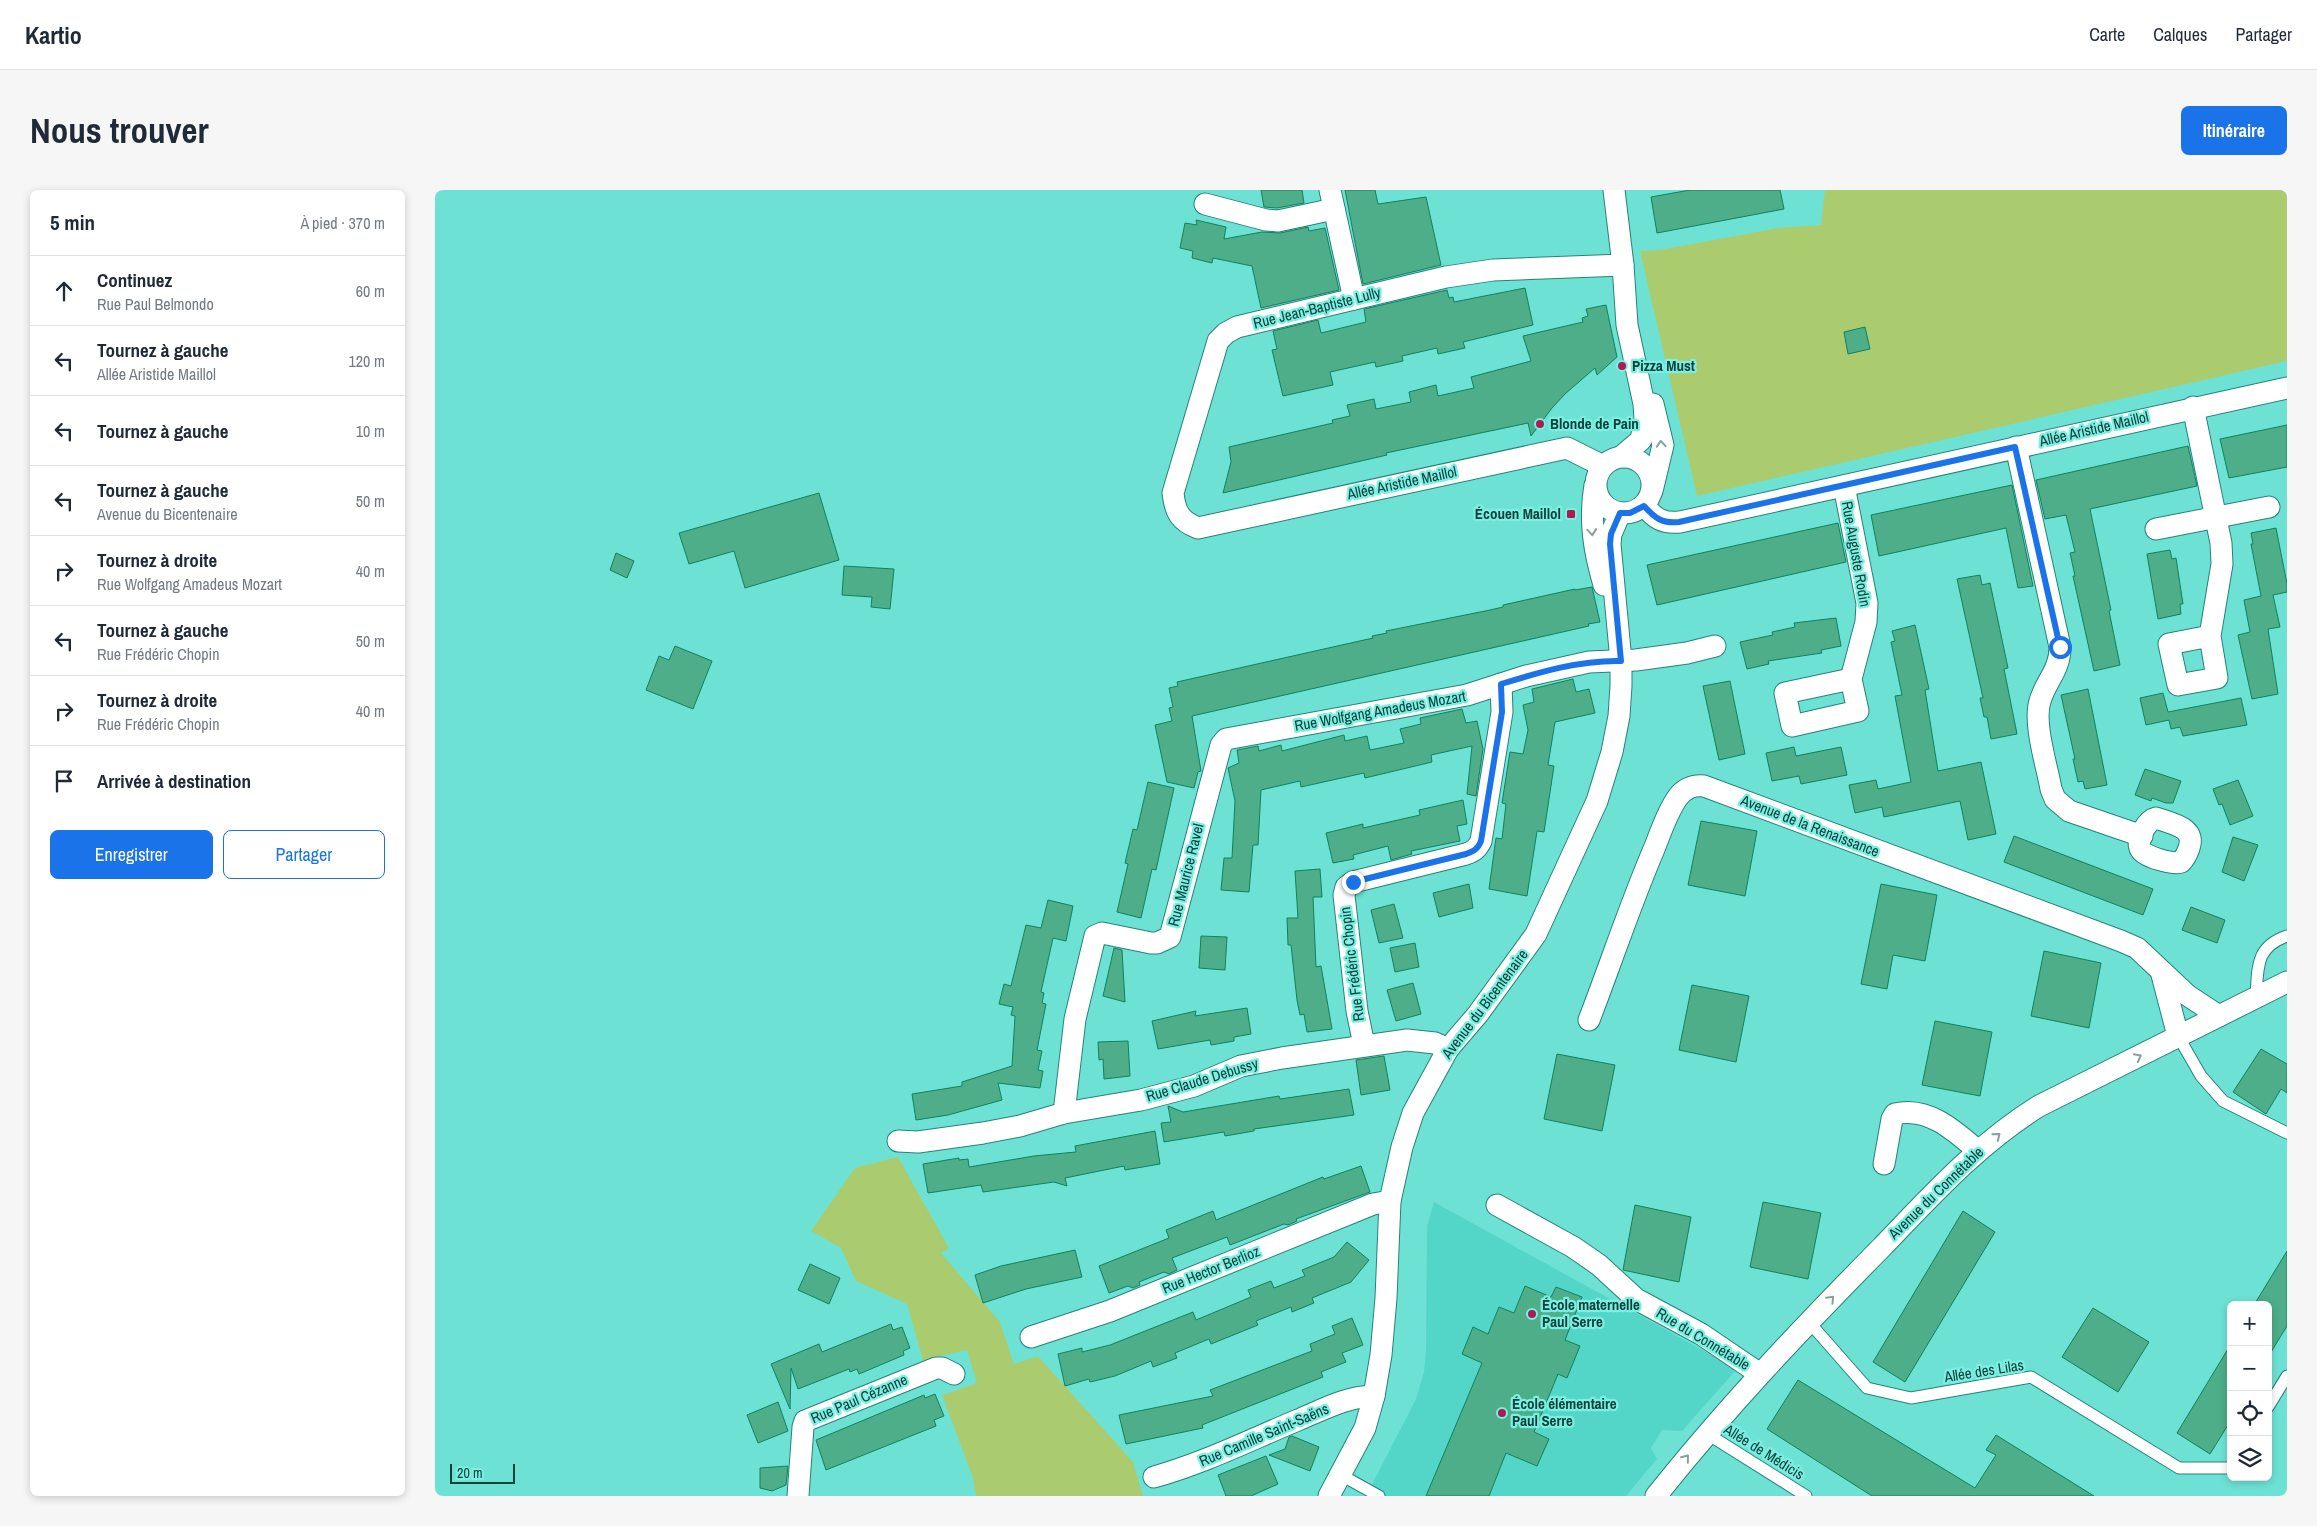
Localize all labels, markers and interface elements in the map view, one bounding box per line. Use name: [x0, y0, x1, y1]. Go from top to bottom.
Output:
text: Kartio: [25, 19, 82, 51]
text: Carte: [2089, 22, 2125, 47]
text: Calques: [2153, 22, 2207, 47]
text: Partager: [2235, 22, 2292, 47]
button: Itinéraire: [2181, 106, 2287, 155]
text: Nous trouver: [30, 107, 209, 154]
text: 5 min: [50, 208, 95, 237]
text: À pied · 370 m: [300, 212, 385, 234]
text: Continuez: [97, 267, 172, 293]
icon: ahead: [50, 277, 78, 305]
text: 60 m: [356, 280, 385, 302]
street label: Rue Jean-Baptiste Lully: [1251, 281, 1384, 333]
text: Rue Paul Belmondo: [97, 293, 214, 315]
text: Tournez à gauche: [97, 337, 228, 363]
icon: left: [50, 347, 78, 375]
text: 120 m: [349, 350, 385, 372]
place label: Pizza Must: [1632, 355, 1695, 376]
marker: Pizza Must: [1616, 360, 1628, 372]
text: Allée Aristide Maillol: [97, 363, 216, 385]
street label: Allée Aristide Maillol: [2036, 406, 2151, 452]
place label: Blonde de Pain: [1550, 413, 1639, 434]
icon: left: [50, 417, 78, 445]
text: Tournez à gauche: [97, 418, 228, 444]
marker: Blonde de Pain: [1534, 418, 1546, 430]
text: 10 m: [356, 420, 385, 442]
one-way arrow: [1655, 439, 1666, 447]
street label: Allée Aristide Maillol: [1344, 461, 1459, 505]
text: Tournez à gauche: [97, 477, 228, 503]
icon: left: [50, 487, 78, 515]
text: 50 m: [356, 490, 385, 512]
street label: Rue Auguste Rodin: [1837, 500, 1876, 608]
text: Avenue du Bicentenaire: [97, 503, 238, 525]
place label: Écouen Maillol: [1475, 503, 1561, 524]
marker: Écouen Maillol: [1565, 508, 1577, 520]
one-way arrow: [1586, 528, 1597, 536]
text: Tournez à droite: [97, 547, 217, 573]
icon: right: [50, 557, 78, 585]
text: 40 m: [356, 560, 385, 582]
text: Rue Wolfgang Amadeus Mozart: [97, 573, 282, 595]
text: Tournez à gauche: [97, 617, 228, 643]
icon: left: [50, 627, 78, 655]
text: 50 m: [356, 630, 385, 652]
route start: [2049, 636, 2072, 659]
text: Rue Frédéric Chopin: [97, 643, 220, 665]
street label: Rue Wolfgang Amadeus Mozart: [1293, 685, 1468, 736]
text: Tournez à droite: [97, 687, 217, 713]
icon: right: [50, 697, 78, 725]
text: 40 m: [356, 700, 385, 722]
text: Rue Frédéric Chopin: [97, 713, 220, 735]
icon: arrive: [50, 767, 78, 795]
text: Arrivée à destination: [97, 768, 251, 794]
street label: Avenue de la Renaissance: [1737, 789, 1883, 862]
street label: Rue Maurice Ravel: [1163, 821, 1208, 928]
button: Enregistrer: [50, 830, 213, 879]
button: Partager: [223, 830, 385, 879]
route end: [1342, 871, 1365, 894]
street label: Rue Frédéric Chopin: [1334, 906, 1369, 1022]
street label: Avenue du Bicentenaire: [1436, 945, 1533, 1063]
street label: Rue Claude Debussy: [1143, 1052, 1261, 1107]
one-way arrow: [2133, 1053, 2142, 1063]
one-way arrow: [1991, 1133, 2000, 1142]
street label: Avenue du Connétable: [1883, 1142, 1988, 1244]
street label: Rue Hector Berlioz: [1159, 1240, 1263, 1299]
place label: École maternelle Paul Serre: [1542, 1294, 1640, 1332]
one-way arrow: [1825, 1296, 1834, 1305]
map controls: [2227, 1301, 2272, 1481]
button: +: [2227, 1301, 2272, 1346]
street label: Rue du Connétable: [1652, 1302, 1754, 1375]
marker: École maternelle Paul Serre: [1526, 1308, 1538, 1320]
button: −: [2227, 1346, 2272, 1391]
street label: Allée des Lilas: [1942, 1354, 2025, 1387]
street label: Rue Paul Cézanne: [807, 1369, 911, 1428]
button: locate: [2227, 1391, 2272, 1436]
place label: École élémentaire Paul Serre: [1512, 1393, 1617, 1431]
street label: Rue Camille Saint-Saëns: [1196, 1398, 1332, 1471]
marker: École élémentaire Paul Serre: [1496, 1407, 1508, 1419]
street label: Allée de Médicis: [1719, 1418, 1808, 1485]
button: layers: [2227, 1436, 2272, 1481]
one-way arrow: [1681, 1455, 1689, 1464]
scale bar: [450, 1461, 515, 1484]
text: 20 m: [457, 1464, 483, 1482]

